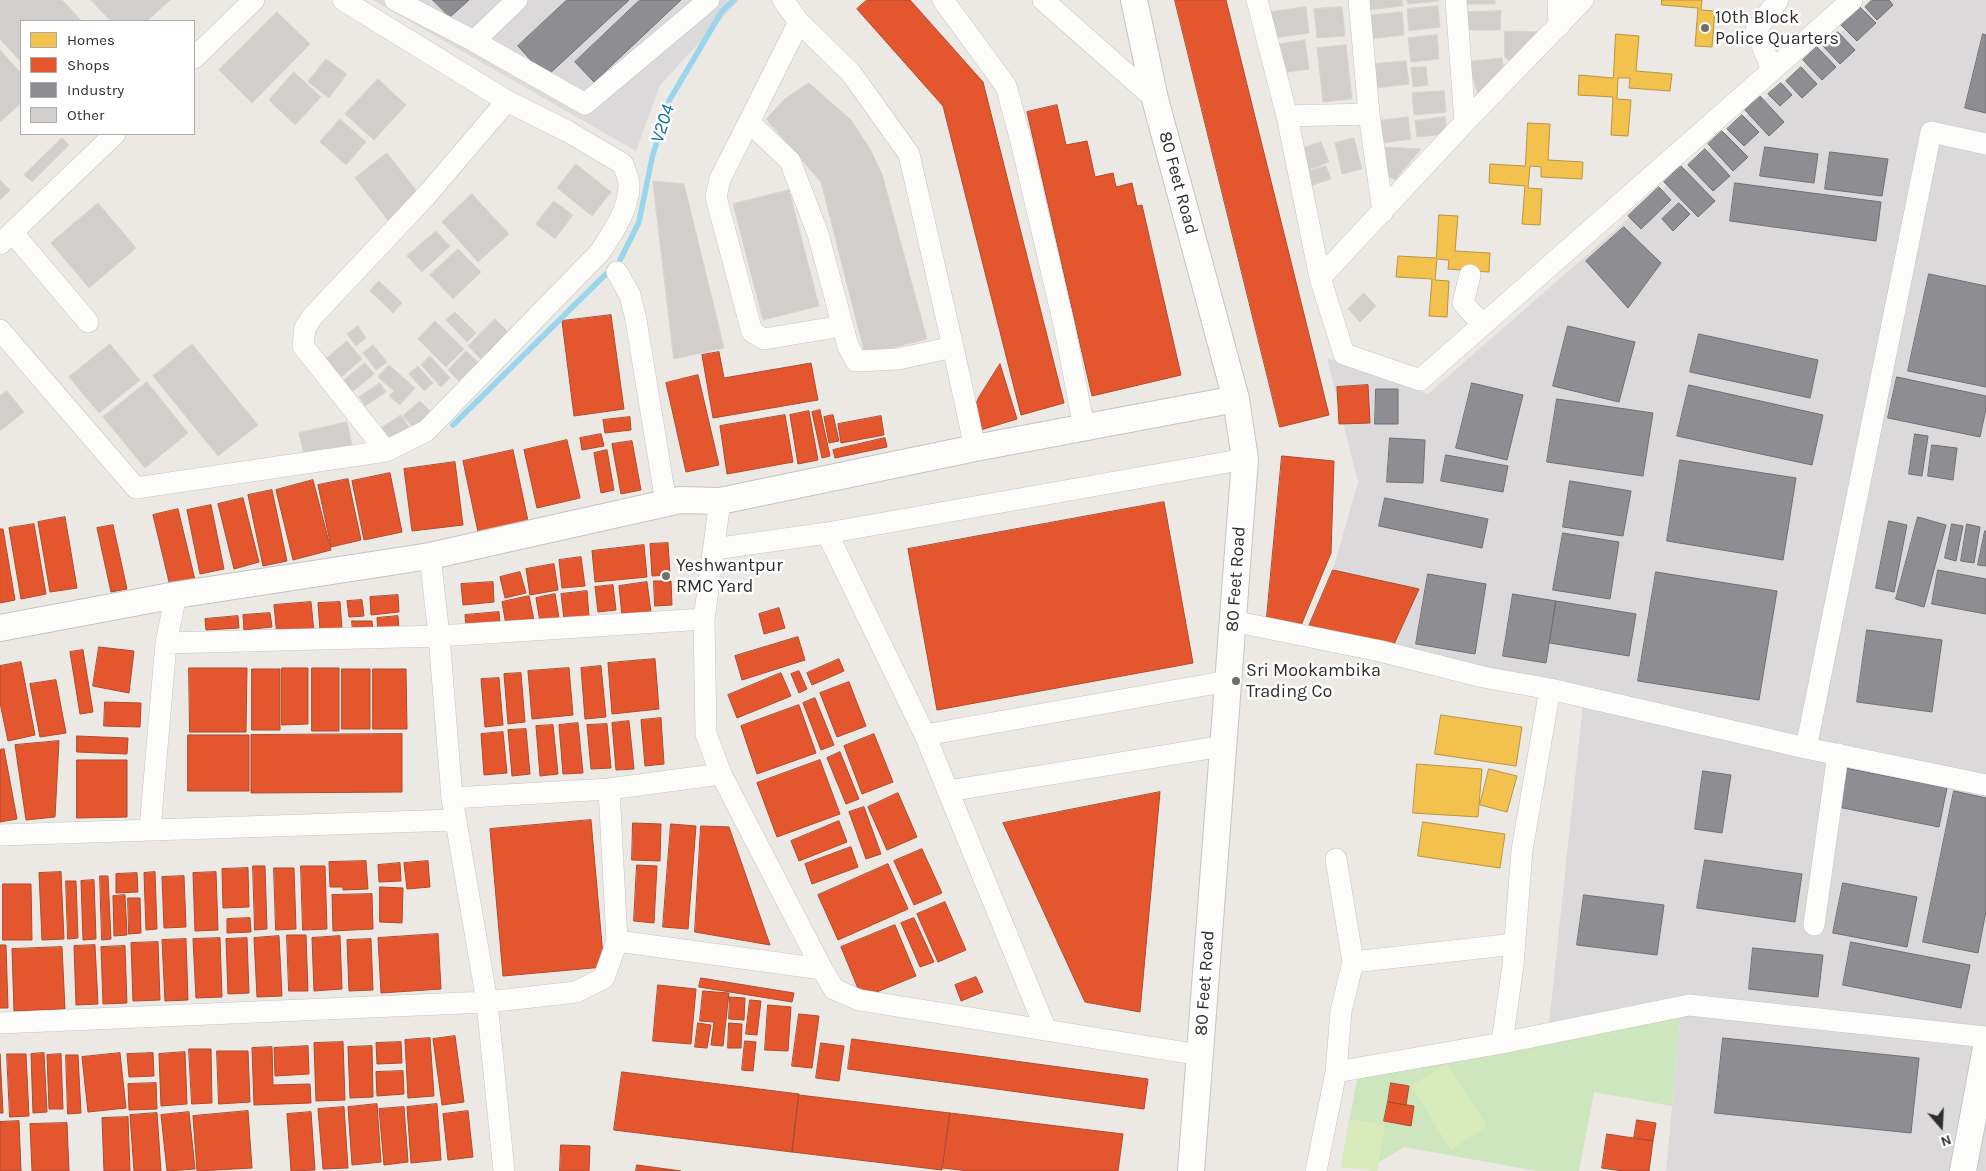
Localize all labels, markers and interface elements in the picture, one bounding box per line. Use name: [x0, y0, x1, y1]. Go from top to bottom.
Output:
place label: 10th Block Police Quarters: [1715, 7, 1839, 50]
legend: [20, 20, 195, 135]
marker: 10th Block Police Quarters: [1699, 22, 1711, 34]
text: Homes: [67, 31, 115, 49]
text: Shops: [67, 56, 110, 74]
text: Industry: [67, 81, 124, 99]
water label: V204: [646, 102, 680, 146]
text: Other: [67, 106, 105, 124]
street label: 80 Feet Road: [1154, 129, 1202, 237]
street label: 80 Feet Road: [1222, 525, 1250, 633]
place label: Yeshwantpur RMC Yard: [676, 555, 783, 598]
marker: Yeshwantpur RMC Yard: [660, 570, 672, 582]
place label: Sri Mookambika Trading Co: [1246, 660, 1381, 702]
marker: Sri Mookambika Trading Co: [1230, 675, 1242, 687]
street label: 80 Feet Road: [1191, 929, 1219, 1037]
north arrow: [1916, 1101, 1966, 1151]
text: N: [1939, 1131, 1954, 1150]

